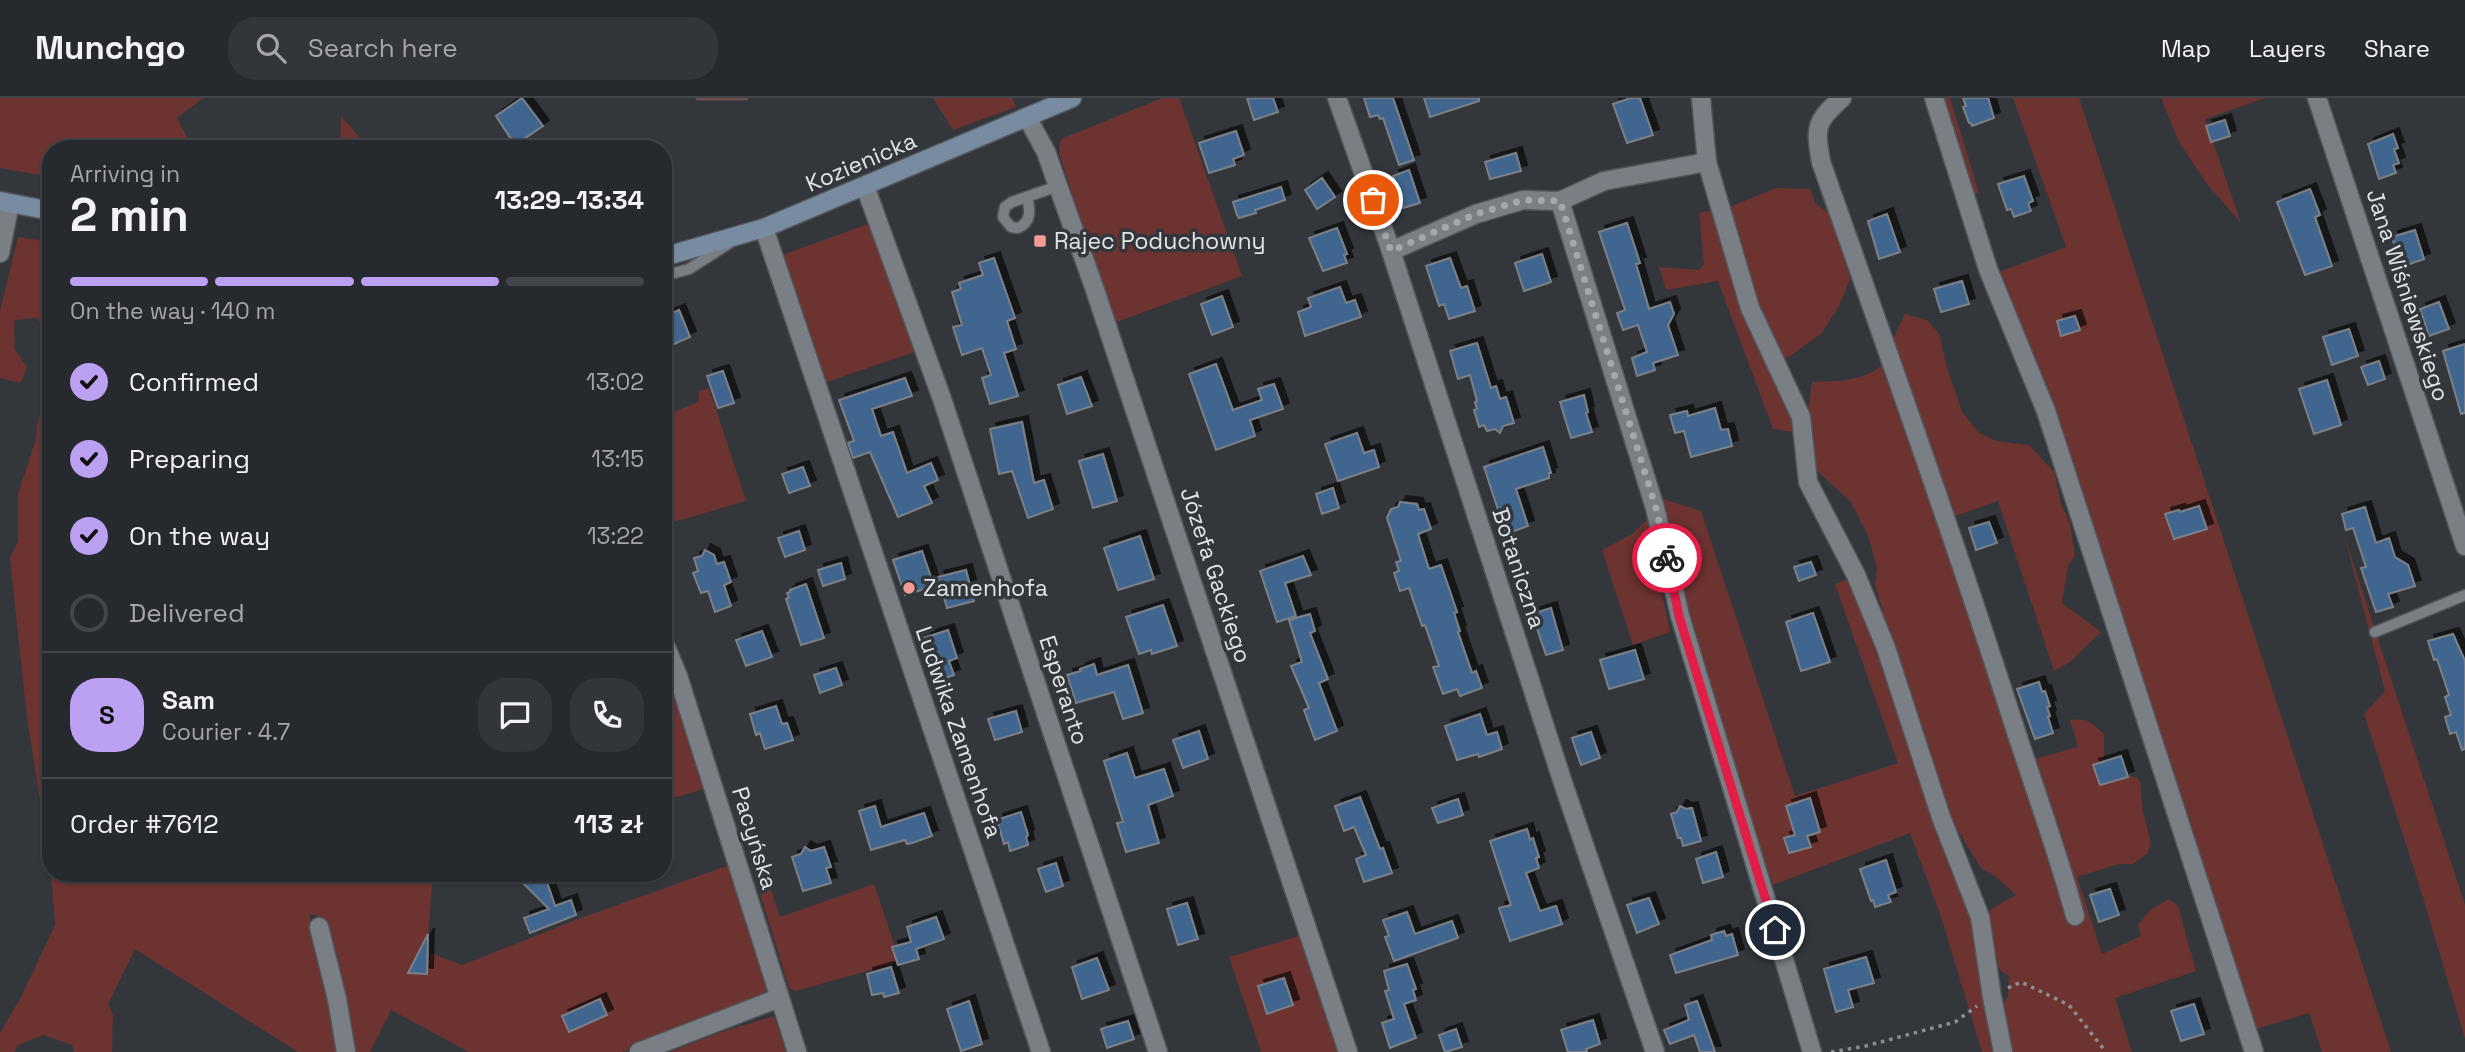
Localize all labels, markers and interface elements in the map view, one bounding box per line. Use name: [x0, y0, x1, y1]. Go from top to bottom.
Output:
search box: [228, 17, 718, 80]
text: Munchgo: [35, 27, 186, 69]
icon: search: [252, 29, 290, 67]
text: Search here: [308, 31, 458, 65]
text: Map: [2161, 33, 2211, 64]
text: Layers: [2249, 33, 2326, 64]
text: Share: [2364, 33, 2430, 64]
street label: Kozienicka: [801, 125, 921, 199]
text: Arriving in: [70, 159, 180, 189]
pin: [1343, 170, 1403, 230]
icon: bag: [1354, 181, 1392, 219]
text: 13:29–13:34: [494, 183, 644, 217]
street label: Jana Wiśniewskiego: [2360, 185, 2456, 405]
text: 2 min: [70, 186, 189, 244]
place label: Rajec Poduchowny: [1054, 226, 1266, 256]
marker: Rajec Poduchowny: [1032, 233, 1048, 249]
text: On the way · 140 m: [70, 296, 275, 326]
icon: check: [70, 363, 108, 401]
text: Confirmed: [129, 365, 259, 399]
text: 13:02: [586, 367, 644, 397]
icon: check: [70, 440, 108, 478]
text: Preparing: [129, 442, 250, 476]
text: 13:15: [591, 444, 644, 474]
street label: Józefa Gackiego: [1173, 483, 1259, 667]
street label: Botaniczna: [1485, 504, 1553, 632]
icon: check: [70, 517, 108, 555]
text: On the way: [129, 519, 270, 553]
text: 13:22: [587, 521, 644, 551]
courier: [1632, 523, 1702, 593]
icon: bike: [1648, 539, 1686, 577]
place label: Zamenhofa: [923, 573, 1048, 603]
marker: Zamenhofa: [901, 580, 917, 596]
text: Delivered: [129, 596, 245, 630]
street label: Ludwika Zamenhofa: [909, 622, 1009, 842]
street label: Esperanto: [1032, 632, 1096, 748]
button: chat: [478, 678, 552, 752]
button: phone: [570, 678, 644, 752]
text: Sam: [162, 683, 215, 717]
text: S: [99, 698, 115, 732]
text: Courier · 4.7: [162, 717, 290, 747]
street label: Pacyńska: [725, 783, 785, 893]
text: Order #7612: [70, 807, 219, 841]
text: 113 zł: [574, 807, 644, 841]
pin: [1745, 900, 1805, 960]
icon: home: [1756, 911, 1794, 949]

